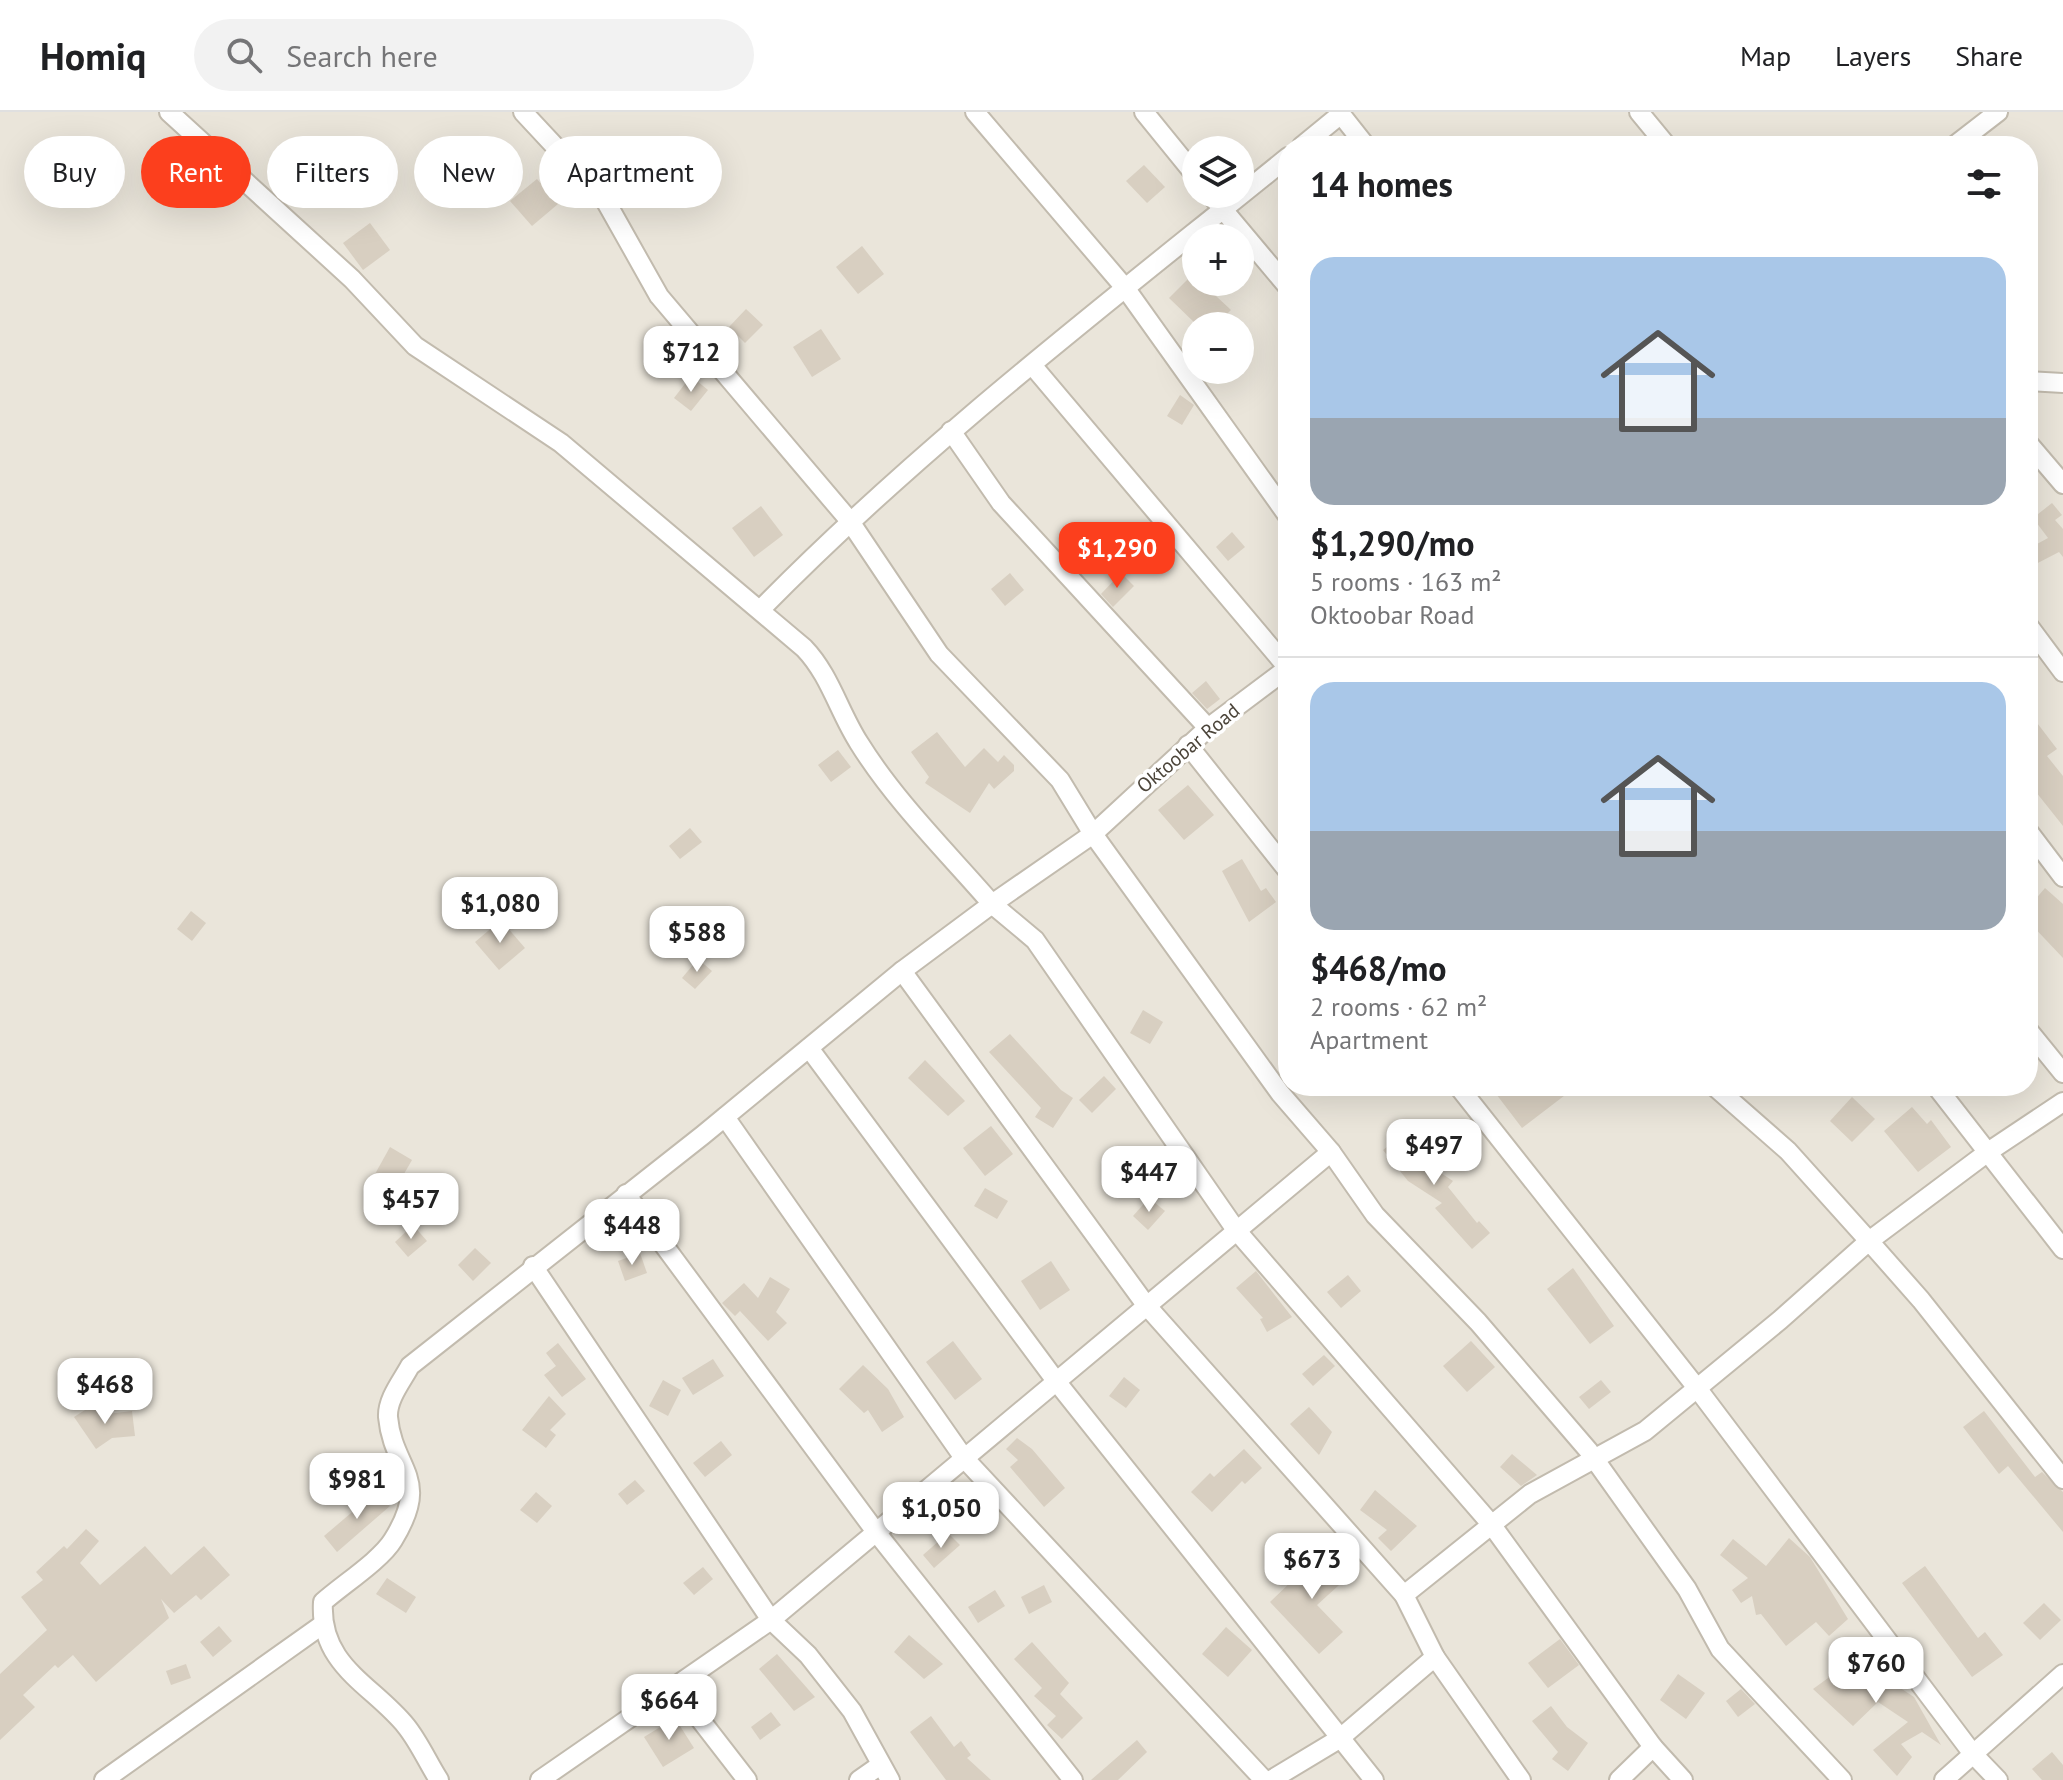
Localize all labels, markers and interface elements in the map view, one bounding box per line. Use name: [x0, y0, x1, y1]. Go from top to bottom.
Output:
search box: [194, 19, 754, 91]
text: Homiq: [40, 31, 146, 80]
icon: search: [222, 33, 266, 77]
text: Search here: [286, 36, 438, 75]
text: Map: [1740, 37, 1791, 74]
text: Layers: [1835, 37, 1911, 74]
text: Share: [1955, 37, 2023, 74]
chip: Buy: [24, 136, 125, 208]
chip: Rent: [141, 136, 251, 208]
chip: Filters: [267, 136, 398, 208]
chip: New: [414, 136, 523, 208]
chip: Apartment: [539, 136, 722, 208]
map controls: [1182, 136, 1254, 384]
button: layers: [1182, 136, 1254, 208]
text: 14 homes: [1310, 162, 1453, 206]
icon: filters: [1962, 162, 2006, 206]
button: +: [1182, 224, 1254, 296]
icon: home: [1586, 309, 1730, 453]
button: −: [1182, 312, 1254, 384]
pin: $712: [644, 326, 738, 394]
text: $712: [662, 335, 720, 368]
text: $1,290/mo: [1310, 521, 1474, 565]
pin: $1,290: [1052, 522, 1182, 590]
text: $1,290: [1077, 531, 1157, 564]
text: 5 rooms · 163 m²: [1310, 565, 1502, 598]
text: Oktoobar Road: [1310, 598, 1474, 631]
street label: Oktoobar Road: [1131, 697, 1245, 799]
icon: home: [1586, 734, 1730, 878]
pin: $1,080: [435, 877, 565, 945]
text: $1,080: [460, 886, 540, 919]
pin: $588: [650, 906, 744, 974]
text: $588: [668, 915, 726, 948]
text: $468/mo: [1310, 946, 1447, 990]
text: 2 rooms · 62 m²: [1310, 990, 1487, 1023]
text: Apartment: [1310, 1023, 1428, 1056]
pin: $497: [1387, 1119, 1481, 1187]
text: $497: [1405, 1128, 1463, 1161]
pin: $447: [1102, 1146, 1196, 1214]
text: $447: [1120, 1155, 1178, 1188]
pin: $457: [364, 1173, 458, 1241]
text: $457: [382, 1182, 440, 1215]
pin: $448: [585, 1199, 679, 1267]
text: $448: [603, 1208, 661, 1241]
pin: $468: [58, 1358, 152, 1426]
text: $468: [76, 1367, 134, 1400]
pin: $981: [310, 1453, 404, 1521]
text: $981: [328, 1462, 386, 1495]
pin: $1,050: [876, 1482, 1006, 1550]
text: $1,050: [901, 1491, 981, 1524]
pin: $673: [1265, 1533, 1359, 1601]
text: $673: [1283, 1542, 1341, 1575]
pin: $760: [1829, 1637, 1923, 1705]
text: $760: [1847, 1646, 1905, 1679]
pin: $664: [622, 1674, 716, 1742]
text: $664: [640, 1683, 698, 1716]

